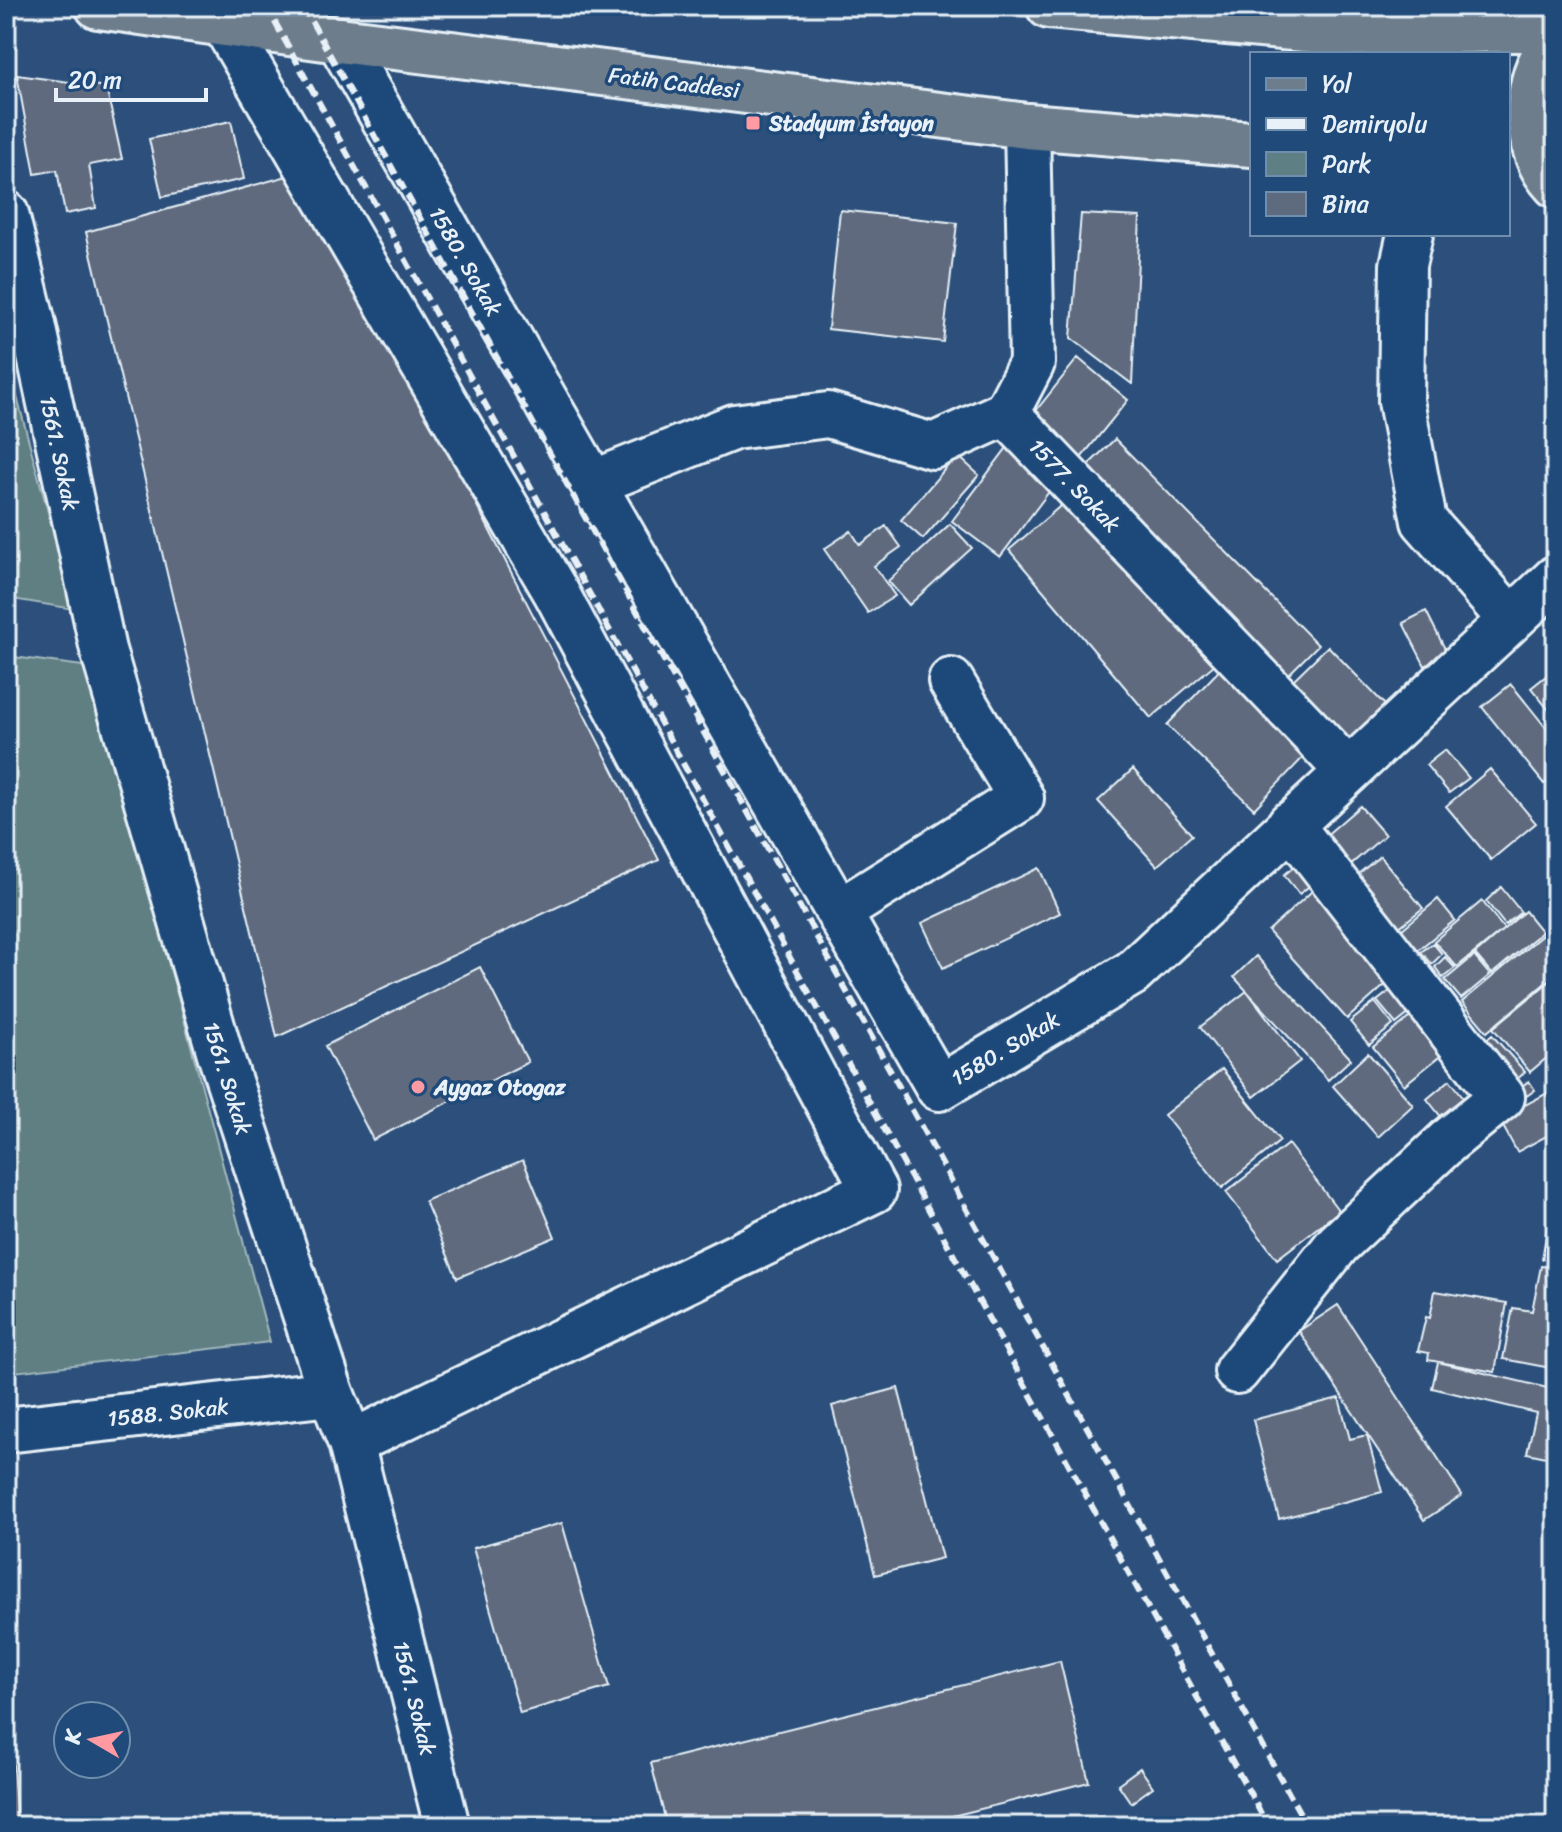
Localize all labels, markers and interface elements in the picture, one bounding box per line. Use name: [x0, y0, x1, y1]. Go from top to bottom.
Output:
scale bar: [56, 52, 206, 102]
legend: [1250, 52, 1510, 236]
street label: Fatih Caddesi: [606, 55, 742, 110]
text: 20 m: [68, 59, 122, 101]
text: Yol: [1322, 63, 1353, 105]
text: Demiryolu: [1322, 103, 1428, 145]
place label: Stadyum İstayon: [768, 104, 934, 143]
marker: Stadyum İstayon: [744, 114, 762, 132]
text: Park: [1322, 143, 1371, 185]
text: Bina: [1322, 183, 1370, 225]
street label: 1580. Sokak: [418, 199, 513, 324]
street label: 1561. Sokak: [28, 392, 91, 514]
street label: 1577. Sokak: [1019, 429, 1130, 542]
street label: 1580. Sokak: [943, 1000, 1068, 1097]
street label: 1561. Sokak: [192, 1017, 263, 1140]
place label: Aygaz Otogaz: [433, 1068, 566, 1107]
marker: Aygaz Otogaz: [409, 1078, 427, 1096]
street label: 1588. Sokak: [106, 1387, 231, 1438]
street label: 1561. Sokak: [381, 1637, 448, 1760]
north arrow: [52, 1700, 132, 1780]
text: K: [52, 1726, 93, 1748]

